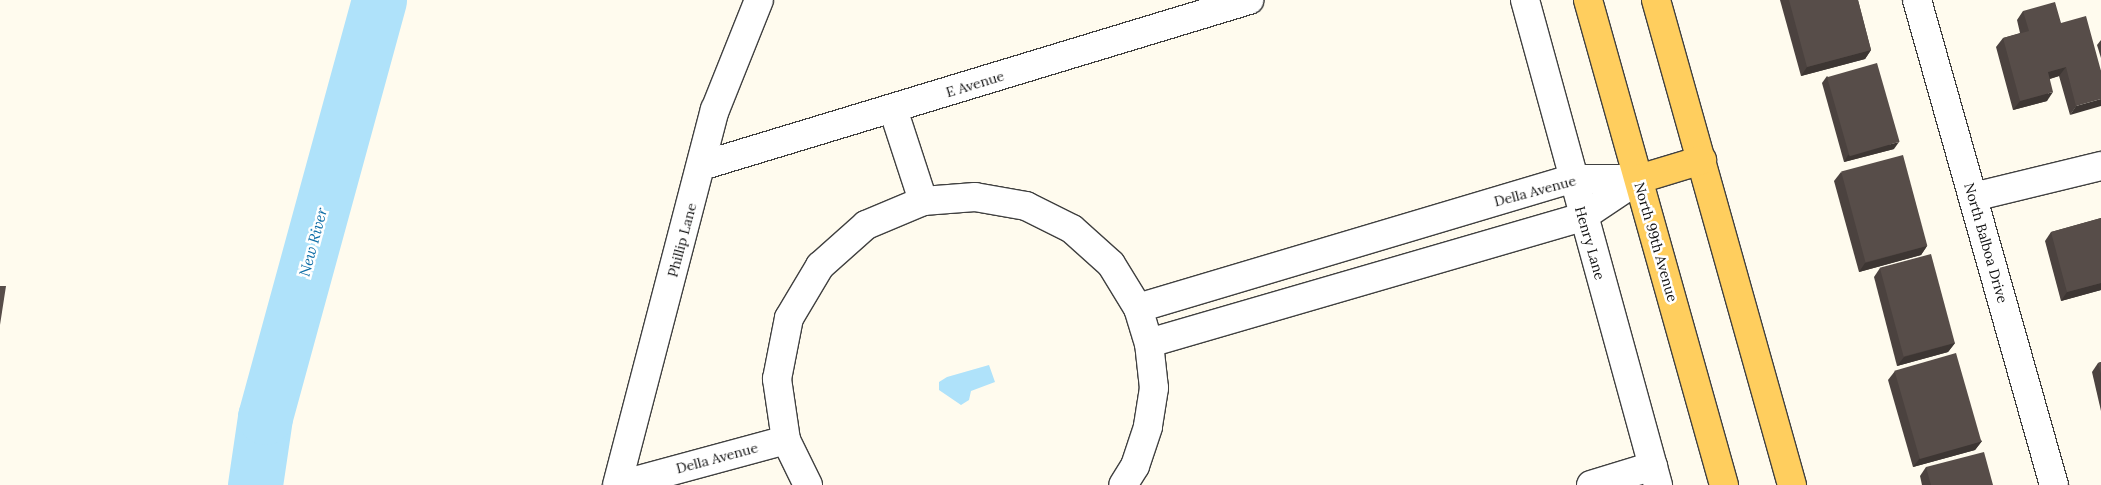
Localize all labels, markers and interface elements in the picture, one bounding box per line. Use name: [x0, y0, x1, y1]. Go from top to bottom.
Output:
street label: E Avenue: [944, 67, 1006, 101]
street label: Della Avenue: [1492, 172, 1578, 210]
street label: North 99th Avenue: [1631, 180, 1681, 304]
street label: North Balboa Drive: [1961, 181, 2011, 305]
street label: Phillip Lane: [664, 201, 700, 279]
street label: Henry Lane: [1571, 204, 1609, 282]
water label: New River: [295, 206, 331, 278]
street label: Della Avenue: [674, 439, 760, 477]

